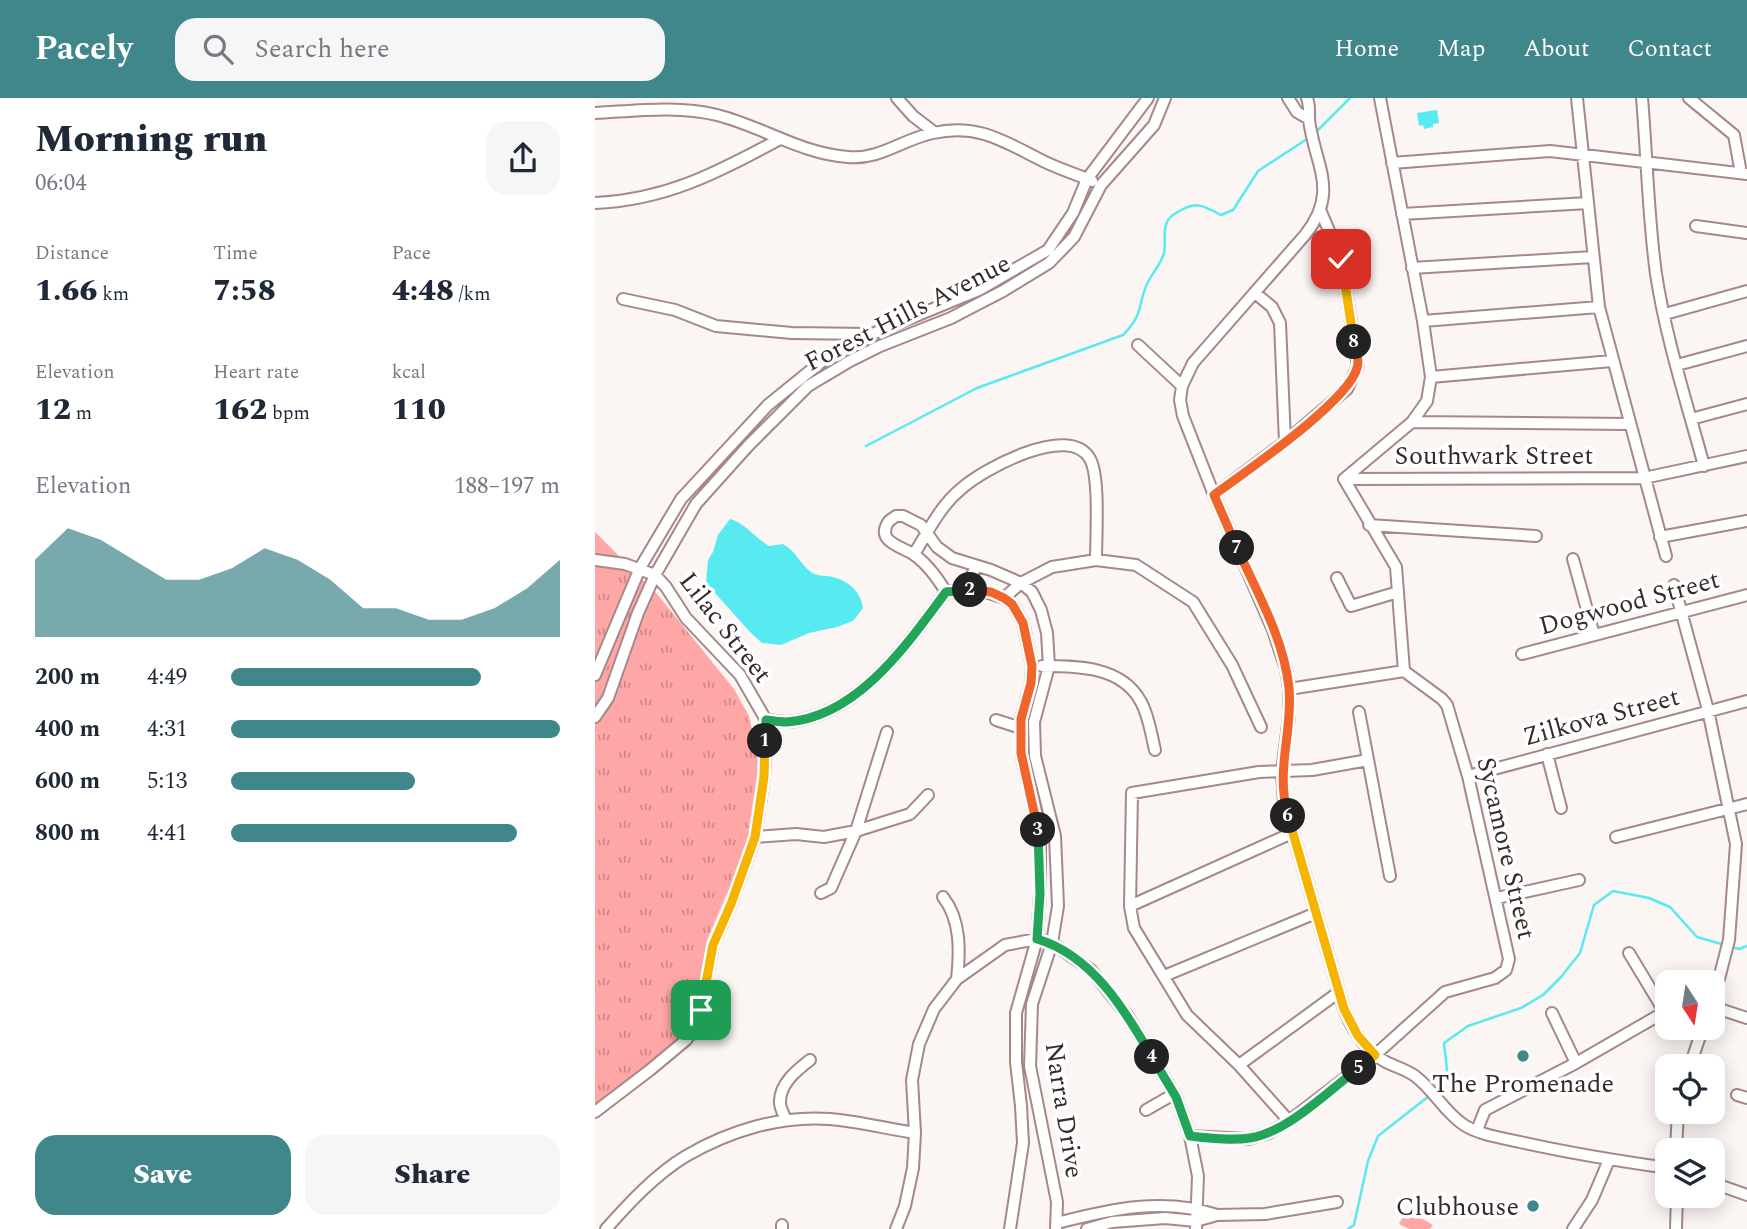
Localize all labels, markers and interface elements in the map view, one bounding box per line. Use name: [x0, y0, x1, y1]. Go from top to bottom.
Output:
search box: [175, 18, 665, 81]
text: Pacely: [35, 24, 133, 74]
text: Search here: [255, 29, 390, 69]
icon: search: [199, 30, 237, 68]
text: Home: [1334, 31, 1399, 67]
text: Map: [1437, 31, 1485, 67]
text: About: [1523, 31, 1589, 67]
text: Contact: [1627, 31, 1712, 67]
text: Morning run: [35, 111, 268, 169]
button: share: [486, 121, 560, 195]
text: 06:04: [35, 166, 87, 201]
pin: [1311, 229, 1371, 289]
text: Distance: [35, 239, 109, 268]
text: Time: [213, 239, 258, 268]
text: Pace: [392, 239, 431, 268]
icon: check: [1322, 240, 1360, 278]
street label: Forest Hills Avenue: [797, 244, 1018, 382]
text: 1.66: [35, 268, 97, 314]
text: 7:58: [213, 268, 276, 314]
text: 4:48: [392, 268, 454, 314]
text: km: [97, 280, 129, 309]
text: /km: [454, 280, 491, 309]
pin: 8: [1337, 324, 1371, 360]
text: 8: [1348, 327, 1359, 356]
text: Elevation: [35, 358, 115, 387]
text: Heart rate: [213, 358, 299, 387]
text: kcal: [392, 358, 426, 387]
text: 12: [35, 387, 71, 433]
text: 162: [213, 387, 267, 433]
text: 110: [392, 387, 446, 433]
text: m: [71, 399, 92, 428]
text: bpm: [267, 399, 310, 428]
street label: Southwark Street: [1395, 436, 1593, 476]
text: Elevation: [35, 469, 131, 504]
text: 188–197 m: [454, 469, 560, 504]
pin: 7: [1219, 531, 1255, 566]
text: 7: [1231, 533, 1242, 562]
street label: Dogwood Street: [1534, 560, 1724, 646]
street label: Lilac Street: [669, 563, 782, 692]
pin: 2: [953, 573, 987, 608]
text: 2: [964, 575, 975, 604]
text: 200 m: [35, 660, 100, 695]
text: 4:49: [147, 660, 187, 695]
street label: Zilkova Street: [1519, 677, 1684, 757]
text: 400 m: [35, 712, 100, 747]
text: 4:31: [147, 712, 187, 747]
pin: 1: [747, 724, 783, 758]
text: 1: [759, 726, 770, 755]
street label: Sycamore Street: [1466, 753, 1546, 943]
text: 600 m: [35, 764, 100, 799]
text: 5:13: [147, 764, 187, 799]
pin: 6: [1271, 798, 1305, 834]
text: 6: [1282, 801, 1293, 830]
pin: 3: [1021, 812, 1055, 848]
text: 3: [1032, 815, 1043, 844]
text: 800 m: [35, 816, 100, 851]
text: 4:41: [147, 816, 187, 851]
north arrow: [1655, 970, 1725, 1040]
map controls: [1655, 970, 1725, 1208]
pin: [671, 980, 731, 1040]
icon: arrive: [682, 991, 720, 1029]
street label: Narra Drive: [1034, 1039, 1094, 1181]
pin: 4: [1135, 1040, 1169, 1074]
text: 4: [1146, 1042, 1157, 1071]
marker: The Promenade: [1515, 1048, 1531, 1064]
pin: 5: [1341, 1051, 1377, 1086]
text: 5: [1353, 1053, 1364, 1082]
button: locate: [1655, 1054, 1725, 1124]
place label: The Promenade: [1432, 1064, 1614, 1104]
button: Save: [35, 1135, 291, 1215]
button: Share: [305, 1135, 560, 1215]
button: layers: [1655, 1138, 1725, 1208]
place label: Clubhouse: [1396, 1187, 1519, 1227]
marker: Clubhouse: [1525, 1198, 1541, 1214]

